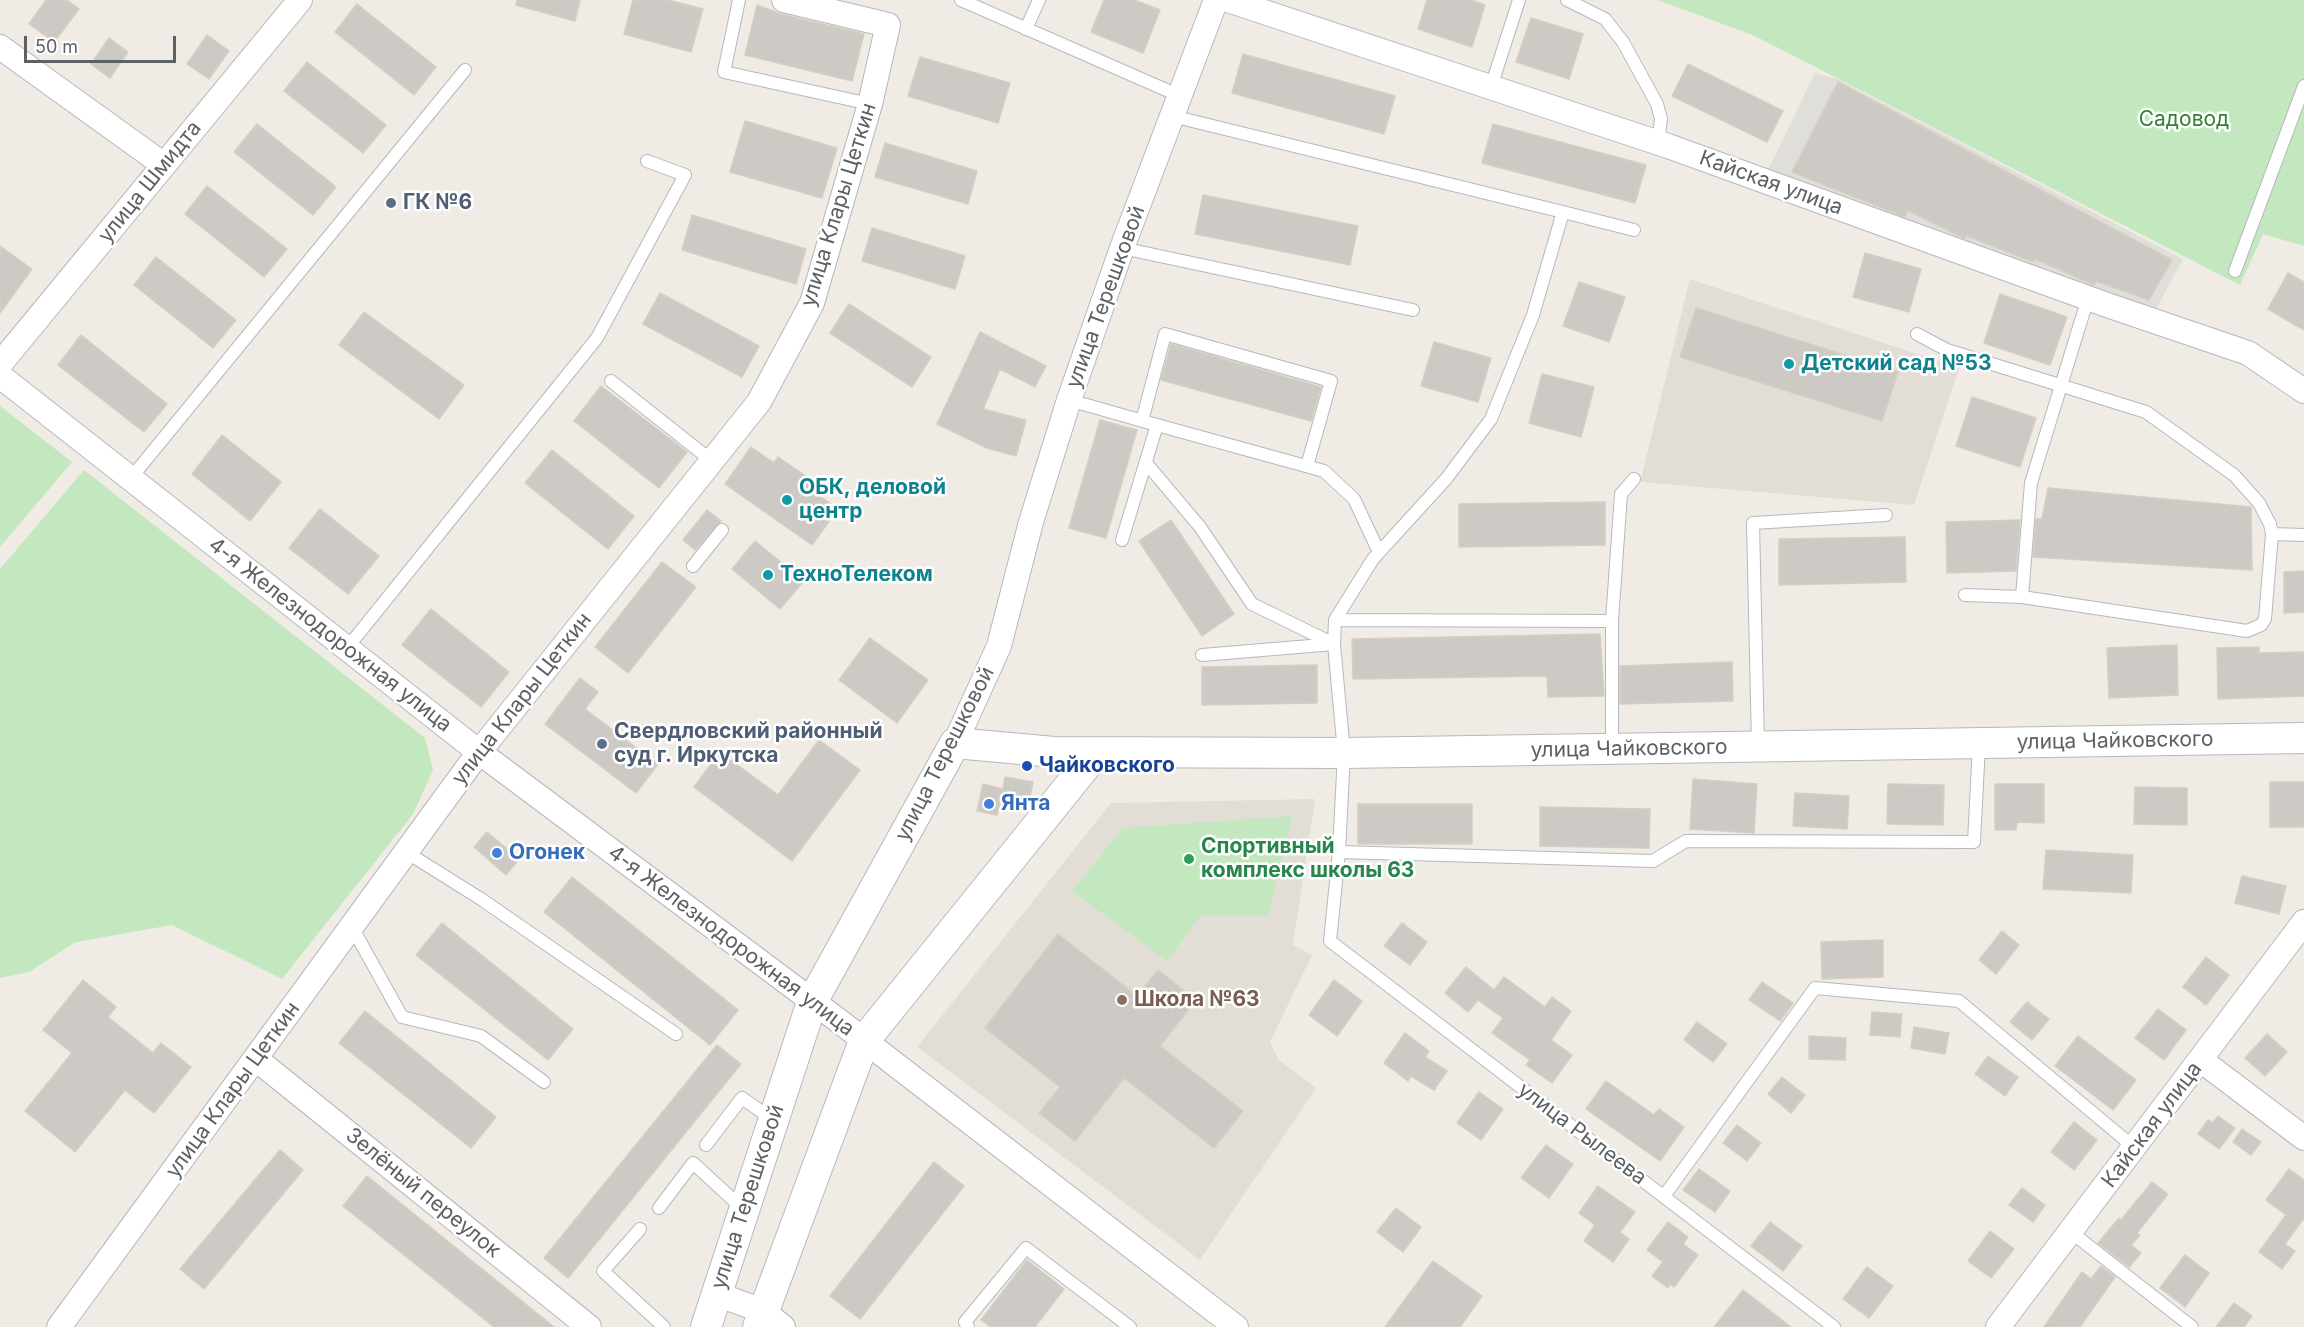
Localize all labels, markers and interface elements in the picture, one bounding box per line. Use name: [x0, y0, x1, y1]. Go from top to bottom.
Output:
scale bar: [27, 24, 178, 62]
text: 50 m: [35, 36, 78, 57]
street label: улица Клары Цеткин: [796, 100, 882, 310]
park label: Садовод: [2139, 107, 2229, 133]
street label: улица Шмидта: [93, 116, 207, 248]
street label: Кайская улица: [1696, 145, 1846, 221]
place label: ГК №6: [403, 190, 472, 216]
marker: ГК №6: [384, 196, 398, 210]
street label: улица Терешковой: [1061, 202, 1151, 392]
place label: Детский сад №53: [1801, 351, 1992, 377]
marker: Детский сад №53: [1782, 357, 1796, 371]
place label: ОБК, деловой центр: [799, 475, 946, 525]
marker: ОБК, деловой центр: [780, 493, 794, 507]
street label: 4-я Железнодорожная улица: [203, 532, 457, 738]
place label: ТехноТелеком: [780, 562, 933, 588]
marker: ТехноТелеком: [761, 568, 775, 582]
street label: улица Клары Цеткин: [447, 608, 597, 790]
street label: улица Терешковой: [890, 663, 1000, 845]
place label: Свердловский районный суд г. Иркутска: [614, 719, 883, 769]
street label: улица Чайковского: [2016, 727, 2214, 755]
street label: улица Чайковского: [1530, 735, 1728, 763]
marker: Свердловский районный суд г. Иркутска: [595, 737, 609, 751]
place label: Чайковского: [1039, 753, 1175, 779]
marker: Чайковского: [1020, 759, 1034, 773]
place label: Янта: [1001, 791, 1050, 817]
marker: Янта: [982, 797, 996, 811]
place label: Спортивный комплекс школы 63: [1201, 834, 1414, 884]
place label: Огонек: [509, 840, 585, 866]
street label: 4-я Железнодорожная улица: [603, 840, 859, 1042]
marker: Огонек: [490, 846, 504, 860]
marker: Спортивный комплекс школы 63: [1182, 852, 1196, 866]
place label: Школа №63: [1134, 987, 1260, 1013]
marker: Школа №63: [1115, 993, 1129, 1007]
street label: улица Клары Цеткин: [161, 997, 305, 1183]
street label: Кайская улица: [2097, 1057, 2207, 1193]
street label: улица Рылеева: [1513, 1077, 1651, 1191]
street label: улица Терешковой: [706, 1102, 790, 1292]
street label: Зелёный переулок: [340, 1123, 506, 1263]

